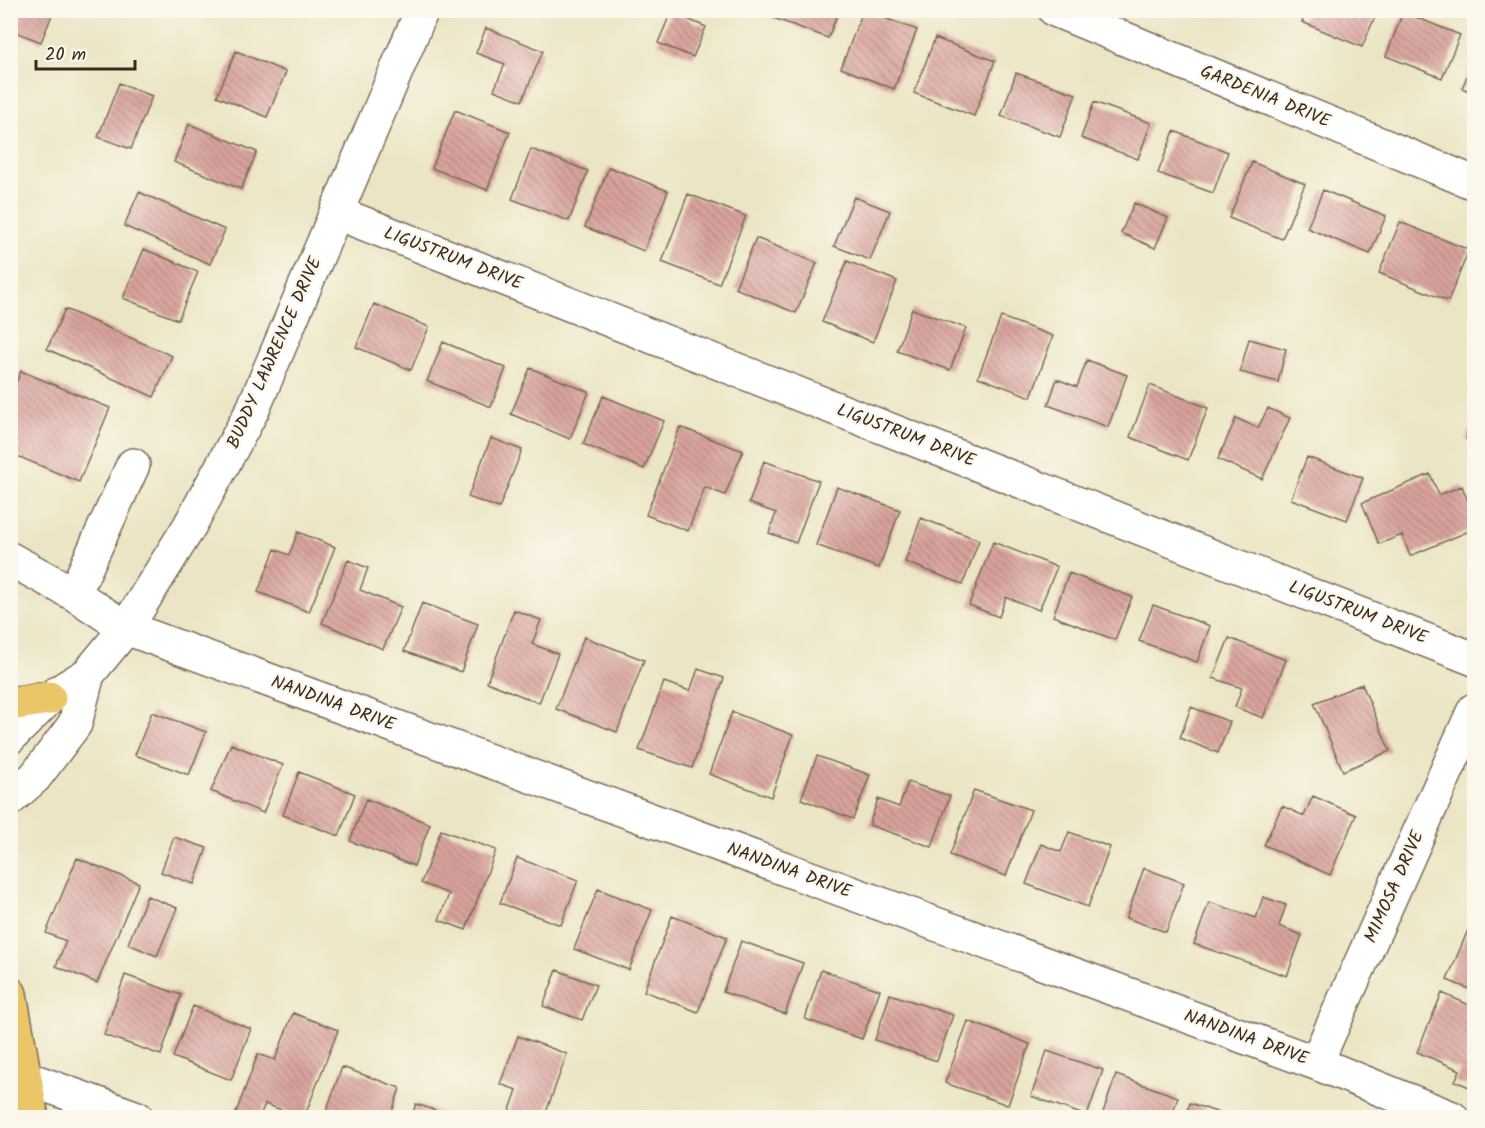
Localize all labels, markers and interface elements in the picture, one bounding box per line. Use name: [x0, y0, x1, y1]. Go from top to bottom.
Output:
scale bar: [36, 33, 135, 71]
text: 20 m: [45, 41, 86, 70]
street label: GARDENIA DRIVE: [1195, 58, 1335, 137]
street label: LIGUSTRUM DRIVE: [379, 219, 527, 299]
street label: BUDDY LAWRENCE DRIVE: [220, 252, 331, 454]
street label: LIGUSTRUM DRIVE: [832, 396, 980, 476]
street label: LIGUSTRUM DRIVE: [1284, 573, 1432, 653]
street label: NANDINA DRIVE: [267, 668, 400, 740]
street label: MIMOSA DRIVE: [1357, 826, 1433, 948]
street label: NANDINA DRIVE: [723, 835, 856, 907]
street label: NANDINA DRIVE: [1180, 1002, 1313, 1074]

